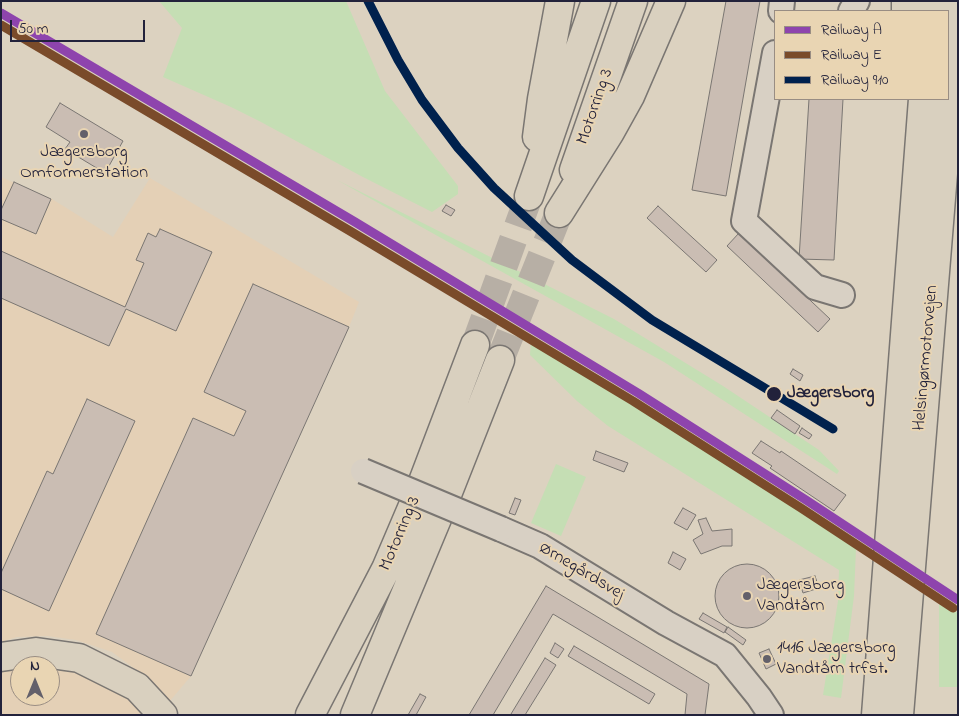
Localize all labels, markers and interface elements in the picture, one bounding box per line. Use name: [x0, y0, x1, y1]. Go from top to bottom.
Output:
scale bar: [12, 10, 148, 42]
legend: [774, 10, 949, 100]
text: 50 m: [18, 18, 48, 40]
text: Railway A: [821, 19, 882, 41]
text: Railway E: [821, 44, 882, 66]
street label: Motorring 3: [573, 66, 619, 148]
text: Railway 910: [821, 69, 888, 91]
marker: Jægersborg Omformerstation: [78, 128, 90, 140]
place label: Jægersborg Omformerstation: [20, 142, 148, 184]
street label: Helsingørmotorvejen: [910, 284, 944, 432]
place label: Jægersborg: [787, 383, 874, 405]
marker: Jægersborg: [765, 385, 783, 403]
street label: Motorring 3: [376, 493, 426, 575]
street label: Ørnegårdsvej: [534, 538, 628, 606]
place label: Jægersborg Vandtårn: [757, 575, 844, 618]
marker: Jægersborg Vandtårn: [741, 590, 753, 602]
place label: 1416 Jægersborg Vandtårn trfst.: [777, 638, 896, 681]
marker: 1416 Jægersborg Vandtårn trfst.: [761, 653, 773, 665]
north arrow: [10, 656, 60, 706]
text: N: [30, 656, 40, 677]

